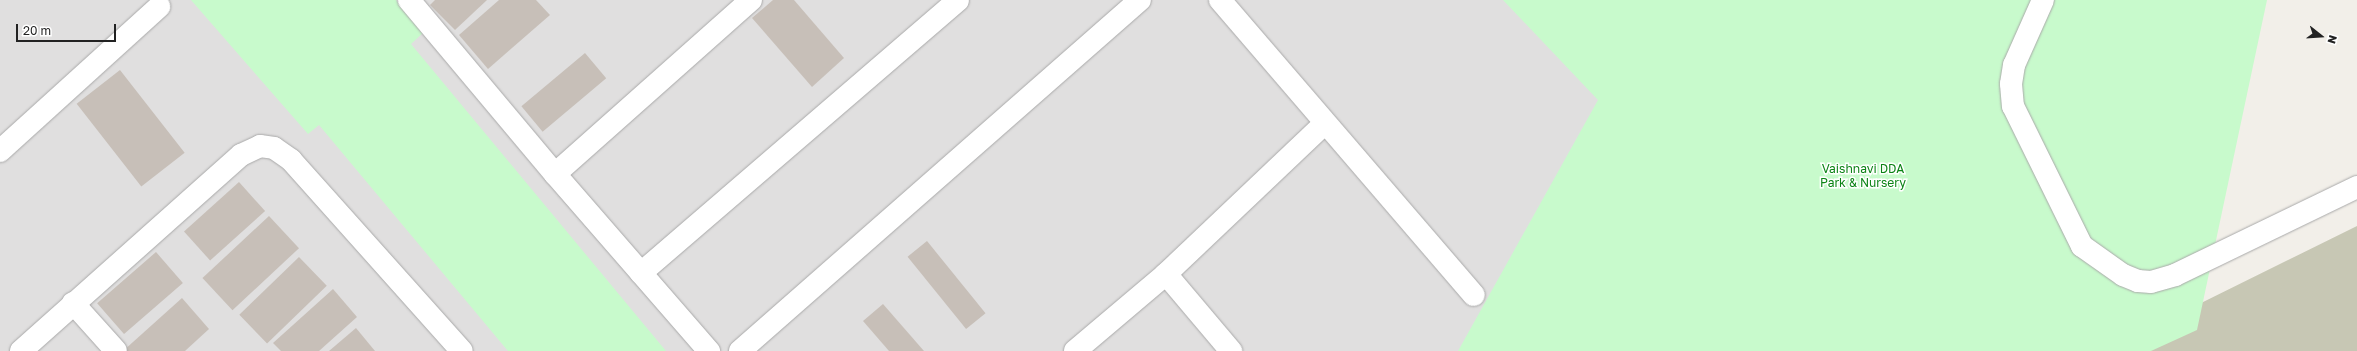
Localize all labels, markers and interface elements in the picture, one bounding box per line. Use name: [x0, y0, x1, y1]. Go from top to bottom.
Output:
scale bar: [18, 16, 118, 42]
north arrow: [2301, 16, 2341, 56]
text: 20 m: [23, 23, 51, 38]
text: N: [2326, 34, 2340, 46]
park label: Vaishnavi DDA Park & Nursery: [1820, 162, 1906, 190]

